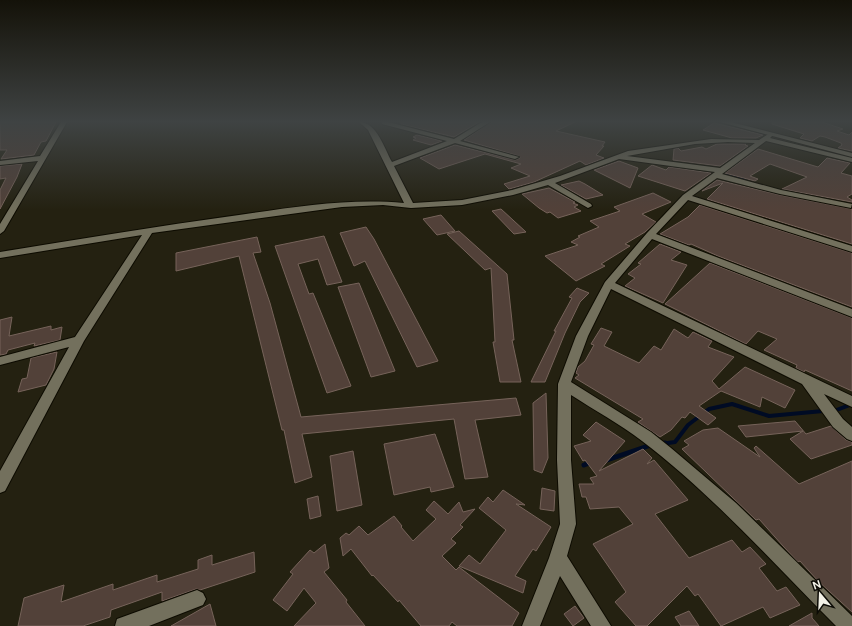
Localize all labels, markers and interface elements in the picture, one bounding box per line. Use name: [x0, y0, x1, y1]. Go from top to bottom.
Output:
north arrow: [800, 574, 840, 614]
text: N: [811, 577, 823, 592]

